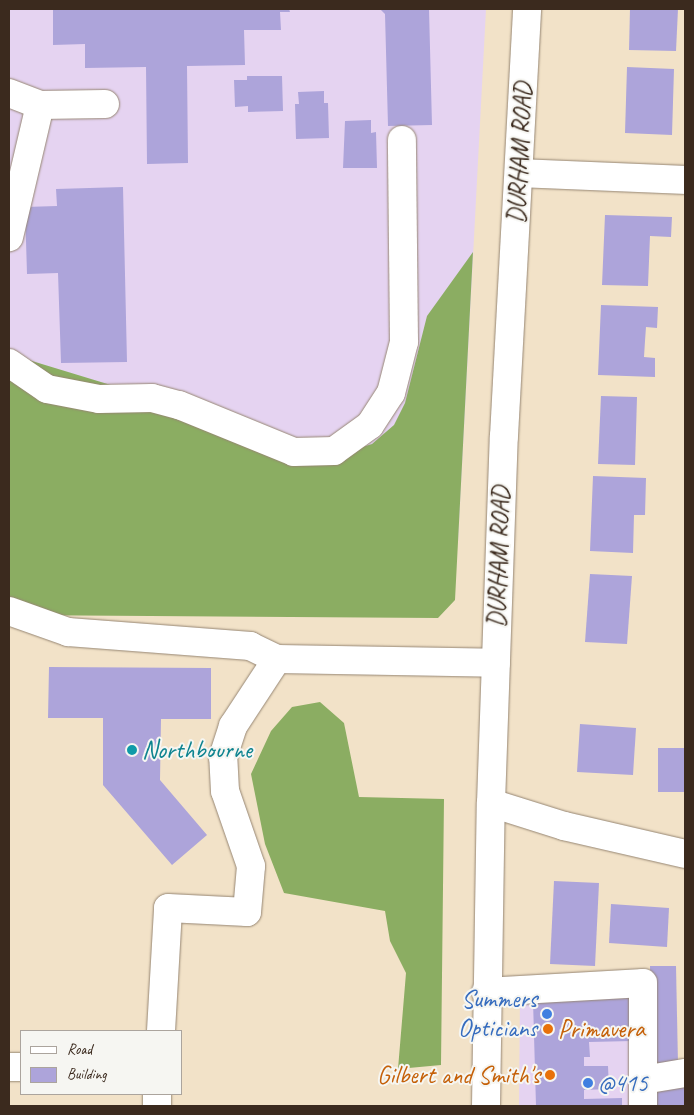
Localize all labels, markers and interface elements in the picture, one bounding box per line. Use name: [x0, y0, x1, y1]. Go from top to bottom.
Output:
street label: DURHAM ROAD: [501, 81, 539, 225]
street label: DURHAM ROAD: [482, 485, 516, 629]
place label: Northbourne: [142, 735, 252, 765]
marker: Northbourne: [126, 744, 138, 756]
place label: Summers Opticians: [458, 985, 537, 1044]
marker: Summers Opticians: [541, 1008, 553, 1020]
place label: Primavera: [558, 1014, 645, 1044]
marker: Primavera: [542, 1023, 554, 1035]
legend: [20, 1030, 182, 1095]
text: Road: [67, 1040, 92, 1059]
place label: Gilbert and Smith's: [376, 1060, 540, 1090]
text: Building: [67, 1065, 106, 1084]
place label: @415: [598, 1068, 648, 1098]
marker: Gilbert and Smith's: [544, 1069, 556, 1081]
marker: @415: [582, 1077, 594, 1089]

